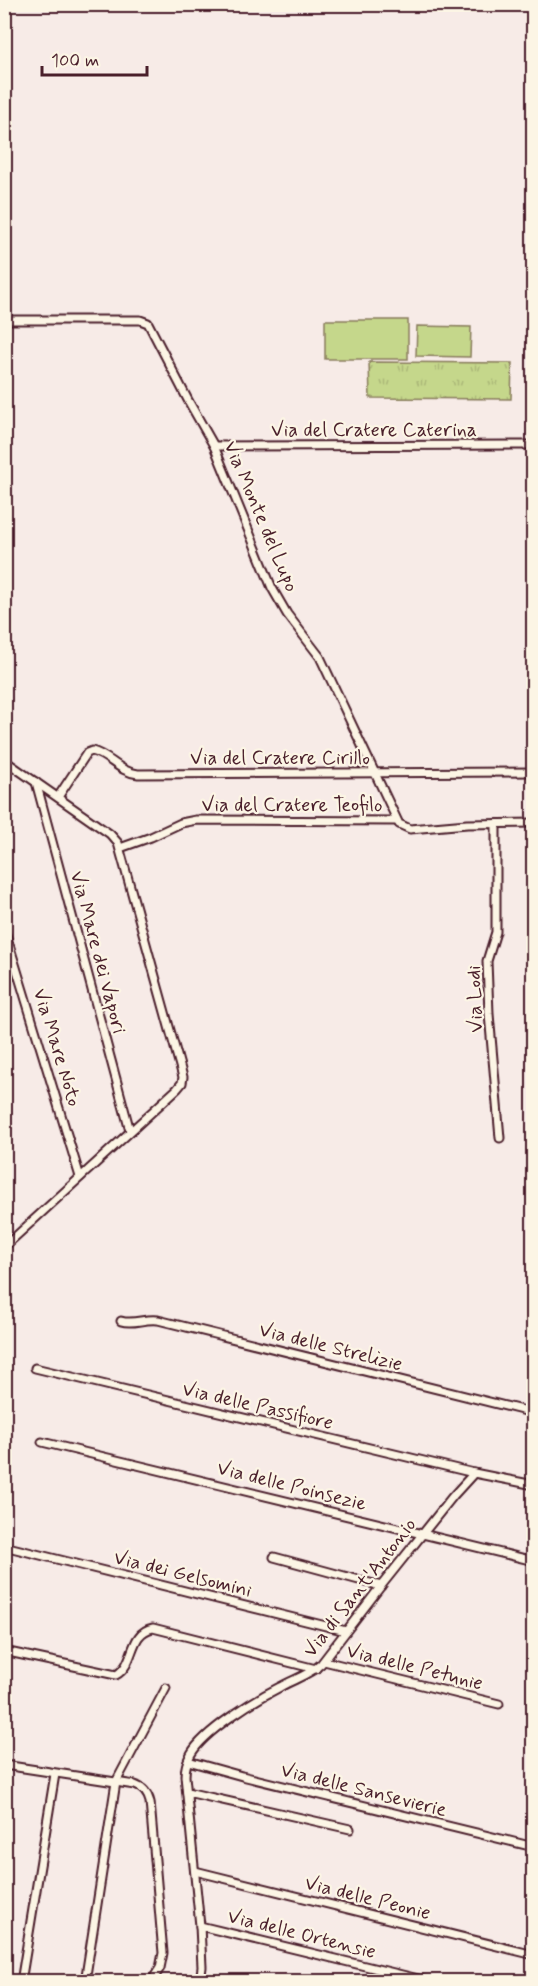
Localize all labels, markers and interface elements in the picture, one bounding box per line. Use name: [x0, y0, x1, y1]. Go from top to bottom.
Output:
scale bar: [42, 39, 147, 77]
text: 100 m: [51, 49, 99, 73]
street label: Via del Cratere Caterina: [271, 417, 477, 444]
street label: Via Monte del Lupo: [217, 437, 305, 596]
street label: Via del Cratere Cirillo: [190, 745, 370, 772]
street label: Via del Cratere Teofilo: [202, 792, 383, 819]
street label: Via Mare dei Vapori: [63, 868, 132, 1037]
street label: Via Lodi: [461, 965, 490, 1033]
street label: Via Mare Noto: [26, 985, 87, 1110]
street label: Via delle Strelizie: [256, 1317, 405, 1378]
street label: Via delle Passifiore: [179, 1376, 336, 1437]
street label: Via delle Poinsezie: [214, 1455, 369, 1518]
street label: Via di Sant'Antonio: [297, 1513, 423, 1663]
street label: Via dei Gelsomini: [111, 1544, 254, 1605]
street label: Via delle Petunie: [344, 1637, 486, 1697]
street label: Via delle Sansevierie: [278, 1757, 450, 1824]
street label: Via delle Peonie: [302, 1870, 433, 1927]
street label: Via delle Ortensie: [225, 1903, 379, 1966]

